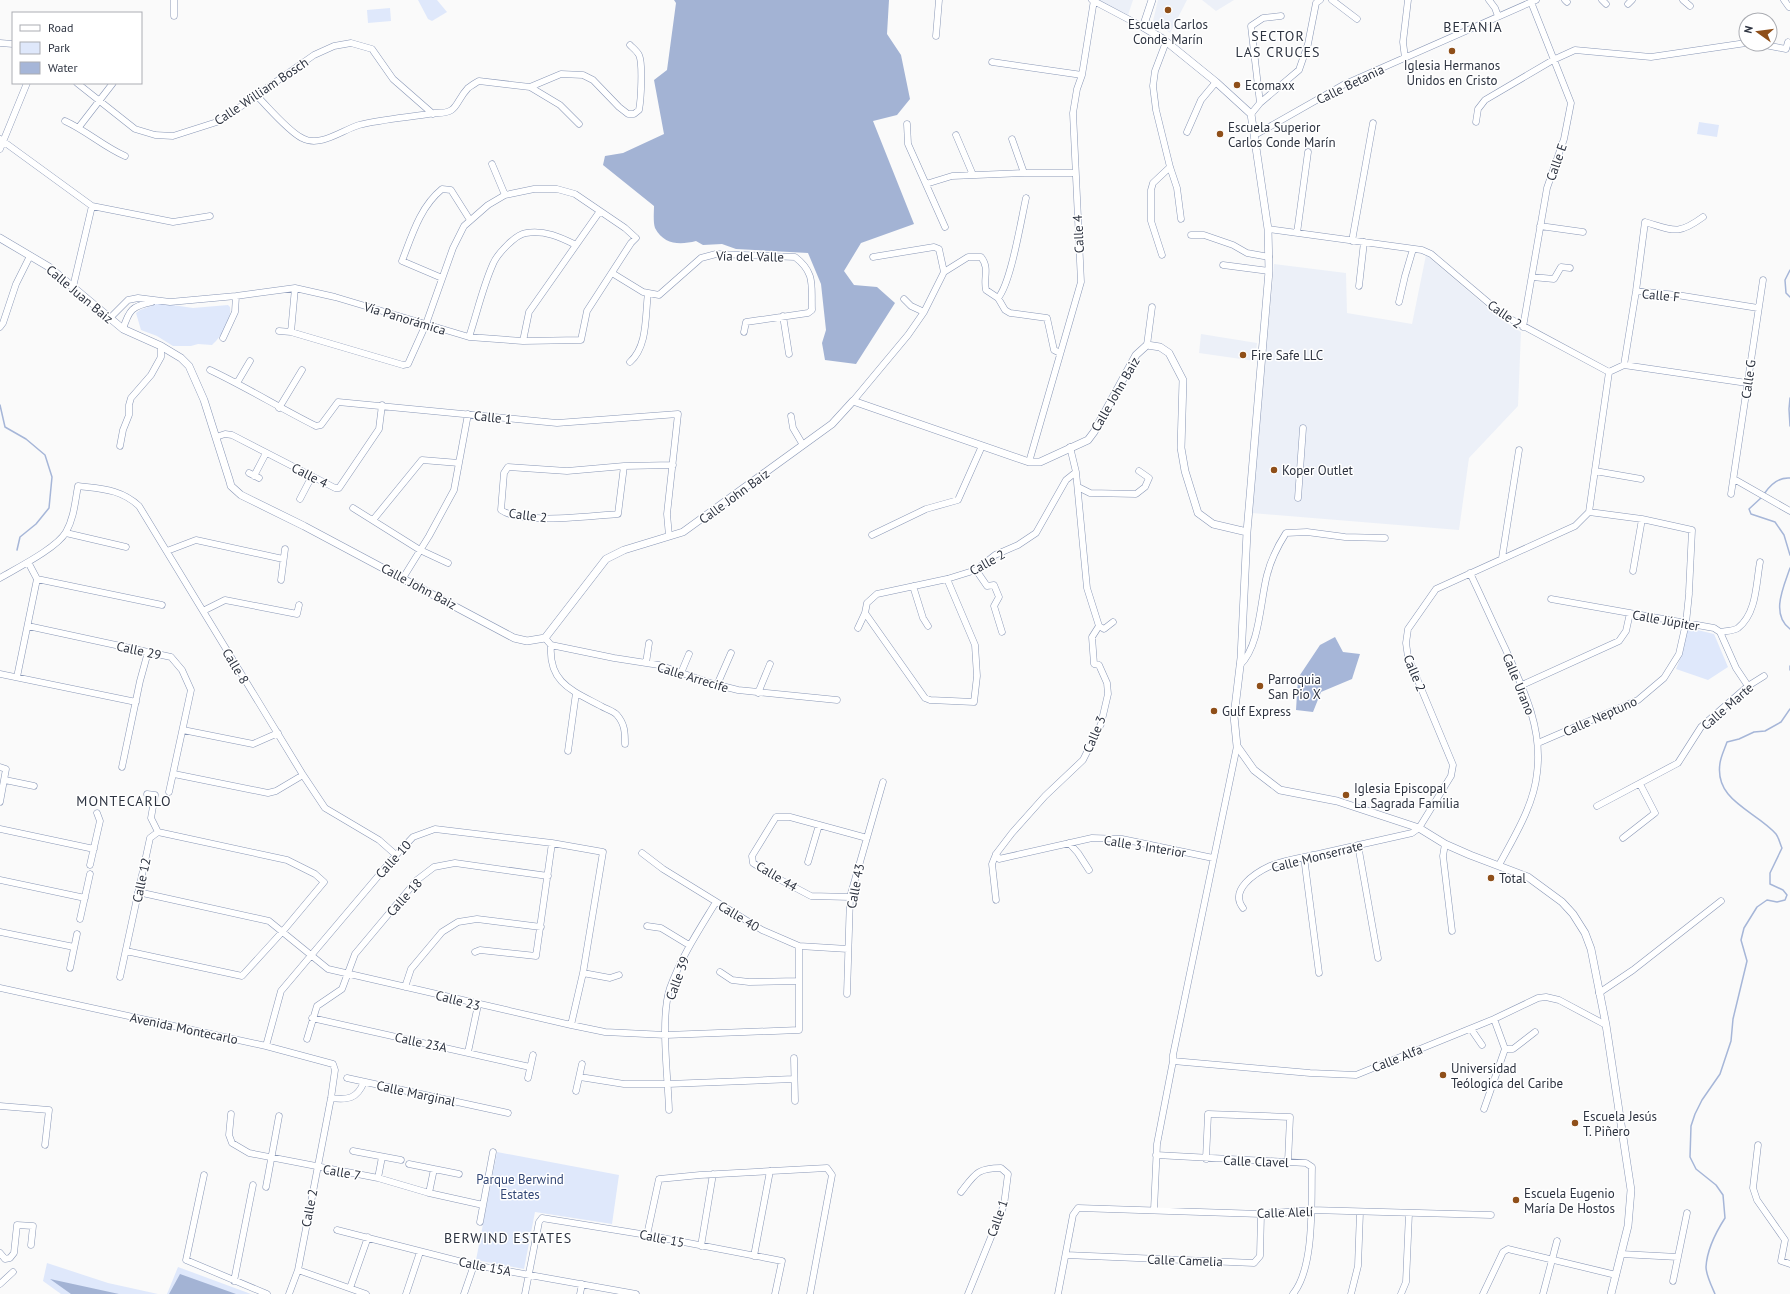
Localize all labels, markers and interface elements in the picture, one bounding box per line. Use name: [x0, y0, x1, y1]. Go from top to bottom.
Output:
marker: Escuela Carlos Conde Marín: [1163, 5, 1173, 15]
legend: [12, 12, 142, 84]
north arrow: [1738, 12, 1778, 52]
place label: Escuela Carlos Conde Marín: [1128, 16, 1208, 48]
district label: BETANIA: [1443, 18, 1503, 36]
text: Road: [48, 20, 73, 35]
text: N: [1741, 24, 1756, 35]
district label: SECTOR LAS CRUCES: [1235, 27, 1321, 61]
text: Park: [48, 40, 70, 55]
marker: Iglesia Hermanos Unidos en Cristo: [1447, 46, 1457, 56]
street label: Calle William Bosch: [211, 54, 312, 129]
place label: Iglesia Hermanos Unidos en Cristo: [1404, 57, 1500, 89]
text: Water: [48, 60, 78, 75]
street label: Calle Betania: [1313, 61, 1387, 108]
place label: Ecomaxx: [1245, 77, 1295, 94]
marker: Ecomaxx: [1232, 80, 1242, 90]
place label: Escuela Superior Carlos Conde Marín: [1228, 119, 1336, 151]
marker: Escuela Superior Carlos Conde Marín: [1215, 129, 1225, 139]
street label: Calle E: [1542, 141, 1571, 183]
street label: Calle 4: [1069, 214, 1088, 254]
street label: Vía del Valle: [715, 247, 784, 266]
street label: Calle Juan Baiz: [43, 261, 117, 328]
street label: Calle F: [1641, 285, 1681, 306]
street label: Calle 2: [1484, 296, 1525, 332]
street label: Vía Panorámica: [361, 298, 448, 339]
place label: Fire Safe LLC: [1251, 347, 1323, 364]
marker: Fire Safe LLC: [1238, 350, 1248, 360]
street label: Calle John Baiz: [1087, 354, 1144, 434]
street label: Calle G: [1737, 358, 1760, 400]
street label: Calle 1: [473, 407, 513, 428]
street label: Calle 4: [289, 459, 331, 492]
place label: Koper Outlet: [1282, 462, 1354, 479]
street label: Calle John Baiz: [696, 465, 773, 528]
marker: Koper Outlet: [1269, 465, 1279, 475]
street label: Calle 2: [508, 505, 548, 526]
street label: Calle 2: [966, 546, 1008, 579]
street label: Calle John Baiz: [378, 559, 460, 614]
street label: Calle Júpiter: [1631, 606, 1701, 635]
street label: Calle 29: [115, 637, 163, 664]
street label: Calle 8: [218, 645, 253, 687]
street label: Calle Urano: [1499, 651, 1539, 717]
street label: Calle 2: [1399, 652, 1430, 694]
street label: Calle Arrecife: [655, 659, 731, 696]
place label: Parroquia San Pio X: [1268, 671, 1321, 703]
street label: Calle Marte: [1698, 679, 1757, 734]
marker: Parroquia San Pio X: [1255, 681, 1265, 691]
street label: Calle Neptuno: [1561, 693, 1640, 740]
place label: Gulf Express: [1222, 703, 1291, 720]
marker: Gulf Express: [1209, 706, 1219, 716]
street label: Calle 3: [1079, 713, 1110, 755]
place label: Iglesia Episcopal La Sagrada Familia: [1354, 780, 1459, 812]
marker: Iglesia Episcopal La Sagrada Familia: [1341, 790, 1351, 800]
district label: MONTECARLO: [76, 792, 172, 810]
street label: Calle 3 Interior: [1103, 832, 1188, 861]
street label: Calle 10: [372, 837, 415, 882]
street label: Calle Monserrate: [1269, 837, 1365, 876]
street label: Calle 12: [128, 856, 155, 904]
street label: Calle 44: [753, 857, 801, 895]
street label: Calle 43: [843, 862, 868, 910]
place label: Total: [1499, 870, 1526, 887]
marker: Total: [1486, 873, 1496, 883]
street label: Calle 18: [383, 875, 426, 920]
street label: Calle 40: [715, 897, 763, 935]
street label: Calle 39: [662, 954, 693, 1002]
street label: Calle 23: [434, 987, 482, 1014]
street label: Avenida Montecarlo: [128, 1009, 239, 1048]
street label: Calle 23A: [393, 1029, 449, 1056]
street label: Calle Alfa: [1369, 1041, 1425, 1076]
place label: Universidad Teólogica del Caribe: [1451, 1060, 1563, 1092]
marker: Universidad Teólogica del Caribe: [1438, 1070, 1448, 1080]
street label: Calle Marginal: [375, 1077, 457, 1110]
place label: Escuela Jesús T. Piñero: [1583, 1108, 1657, 1140]
marker: Escuela Jesús T. Piñero: [1570, 1118, 1580, 1128]
street label: Calle Clavel: [1223, 1152, 1289, 1171]
street label: Calle 7: [322, 1161, 362, 1184]
park label: Parque Berwind Estates: [476, 1171, 564, 1203]
place label: Escuela Eugenio María De Hostos: [1524, 1185, 1615, 1217]
street label: Calle 2: [297, 1188, 321, 1229]
marker: Escuela Eugenio María De Hostos: [1511, 1195, 1521, 1205]
street label: Calle 1: [983, 1197, 1012, 1239]
street label: Calle Alelí: [1257, 1203, 1314, 1222]
street label: Calle 15: [638, 1226, 686, 1251]
district label: BERWIND ESTATES: [444, 1229, 572, 1247]
street label: Calle Camelia: [1147, 1251, 1223, 1270]
street label: Calle 15A: [457, 1253, 513, 1280]

